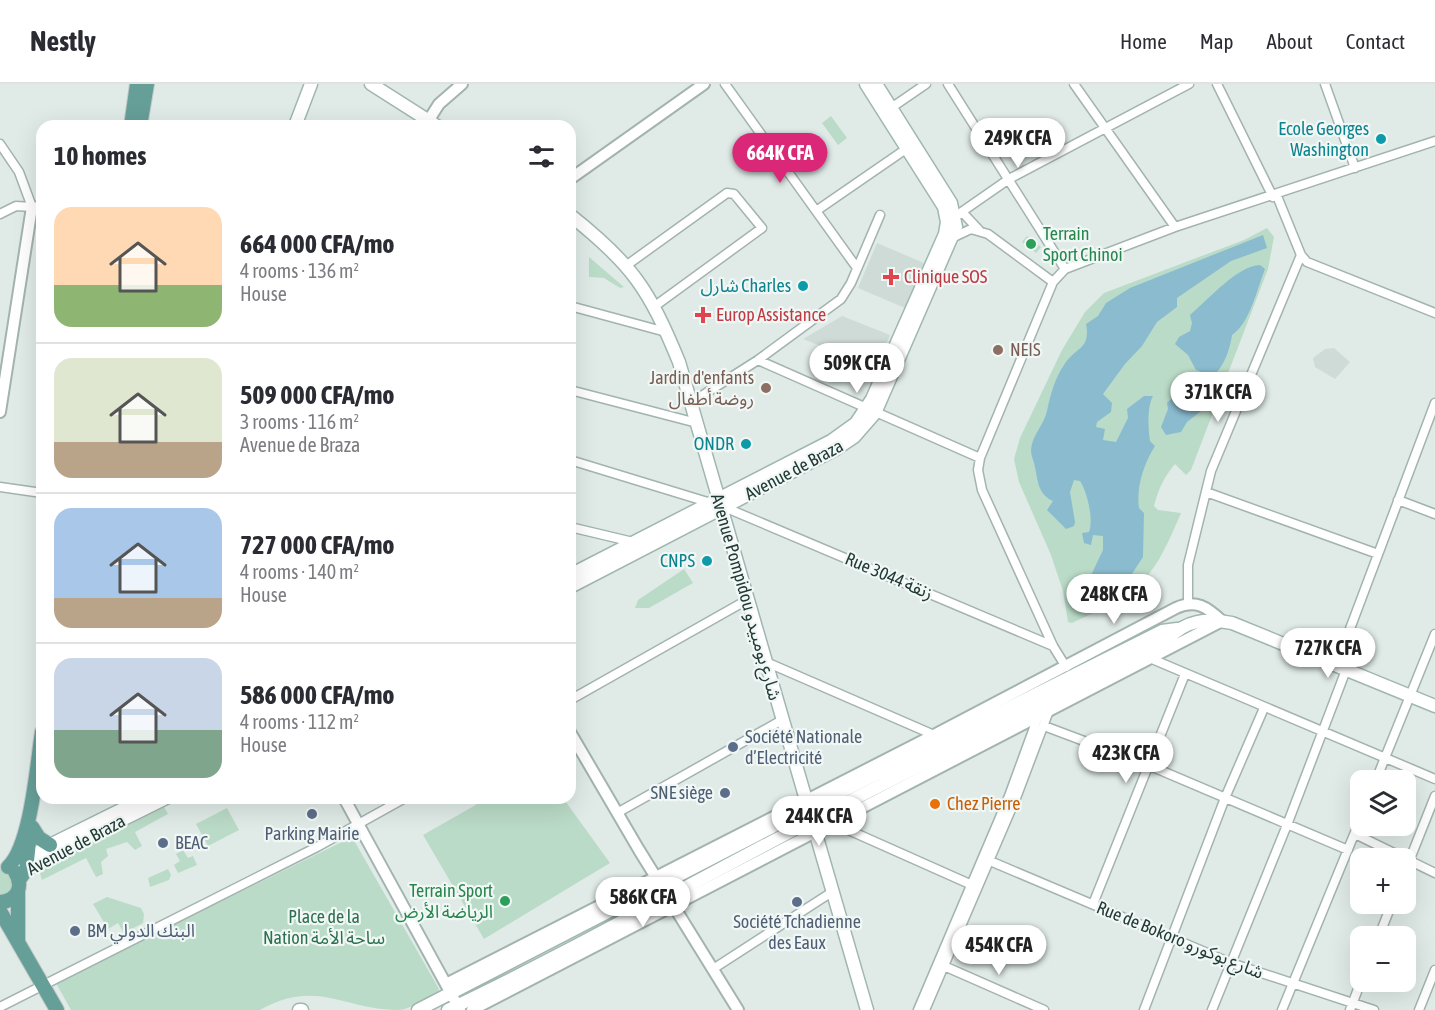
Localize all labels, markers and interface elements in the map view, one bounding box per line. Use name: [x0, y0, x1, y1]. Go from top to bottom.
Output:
text: Nestly: [30, 25, 96, 57]
text: Home: [1120, 29, 1167, 53]
text: Map: [1200, 29, 1234, 53]
text: About: [1267, 29, 1313, 53]
text: Contact: [1346, 29, 1405, 53]
pin: 249K CFA: [956, 118, 1080, 169]
place label: Ecole Georges Washington: [1278, 118, 1369, 160]
text: 249K CFA: [984, 126, 1052, 149]
marker: Ecole Georges Washington: [1374, 132, 1388, 146]
pin: 664K CFA: [718, 133, 842, 184]
icon: filters: [525, 140, 558, 173]
text: 10 homes: [54, 141, 147, 171]
text: 664K CFA: [746, 141, 814, 164]
place label: Terrain Sport Chinoi: [1043, 223, 1123, 265]
text: 664 000 CFA/mo: [240, 229, 395, 259]
icon: home: [102, 231, 174, 303]
marker: Terrain Sport Chinoi: [1024, 237, 1038, 251]
text: 4 rooms · 136 m²: [240, 259, 359, 282]
place label: Clinique SOS: [904, 266, 988, 287]
marker: Clinique SOS: [882, 268, 900, 286]
place label: شارل Charles: [700, 275, 791, 297]
marker: شارل Charles: [796, 279, 810, 293]
text: House: [240, 282, 287, 305]
place label: Europ Assistance: [716, 304, 826, 325]
marker: Europ Assistance: [694, 306, 712, 324]
place label: NEIS: [1010, 339, 1041, 360]
pin: 509K CFA: [795, 343, 919, 394]
marker: NEIS: [991, 343, 1005, 357]
text: 509K CFA: [823, 351, 891, 374]
place label: Jardin d'enfants روضة أطفال: [649, 367, 754, 410]
pin: 371K CFA: [1156, 372, 1280, 423]
text: 509 000 CFA/mo: [240, 380, 395, 410]
text: 371K CFA: [1184, 380, 1252, 403]
marker: Jardin d'enfants روضة أطفال: [759, 381, 773, 395]
icon: home: [102, 382, 174, 454]
text: 3 rooms · 116 m²: [240, 410, 359, 433]
text: Avenue de Braza: [240, 433, 360, 456]
place label: ONDR: [694, 433, 734, 454]
street label: Avenue de Braza: [741, 435, 846, 504]
marker: ONDR: [739, 437, 753, 451]
street label: Avenue Pompidou شارع بومبيدو: [703, 491, 786, 704]
text: 727 000 CFA/mo: [240, 530, 395, 560]
icon: home: [102, 532, 174, 604]
street label: Rue 3044 زنقة: [842, 548, 936, 604]
place label: CNPS: [660, 550, 695, 571]
marker: CNPS: [700, 554, 714, 568]
text: 4 rooms · 140 m²: [240, 560, 359, 583]
pin: 248K CFA: [1052, 574, 1176, 625]
text: 248K CFA: [1080, 582, 1148, 605]
text: House: [240, 583, 287, 606]
pin: 727K CFA: [1266, 628, 1390, 679]
text: 727K CFA: [1294, 636, 1362, 659]
text: 586 000 CFA/mo: [240, 680, 395, 710]
icon: home: [102, 682, 174, 754]
text: 4 rooms · 112 m²: [240, 710, 359, 733]
place label: Société Nationale d’Electricité: [745, 726, 862, 768]
text: House: [240, 733, 287, 756]
pin: 423K CFA: [1064, 733, 1188, 784]
marker: Société Nationale d’Electricité: [726, 740, 740, 754]
text: 423K CFA: [1092, 741, 1160, 764]
map controls: [1350, 770, 1416, 992]
button: layers: [1350, 770, 1416, 836]
place label: SNE siège: [650, 782, 713, 803]
marker: SNE siège: [718, 786, 732, 800]
place label: Chez Pierre: [947, 793, 1021, 814]
pin: 244K CFA: [757, 796, 881, 847]
marker: Chez Pierre: [928, 797, 942, 811]
text: 244K CFA: [785, 804, 853, 827]
marker: Parking Mairie: [305, 807, 319, 821]
street label: Avenue de Braza: [23, 810, 128, 879]
place label: Parking Mairie: [265, 823, 359, 844]
place label: BEAC: [175, 832, 208, 853]
marker: BEAC: [156, 836, 170, 850]
button: +: [1350, 848, 1416, 914]
pin: 586K CFA: [581, 877, 705, 928]
place label: Terrain Sport الرياضة الأرض: [395, 880, 493, 923]
text: 586K CFA: [609, 885, 677, 908]
marker: Terrain Sport الرياضة الأرض: [498, 894, 512, 908]
marker: Société Tchadienne des Eaux: [790, 895, 804, 909]
street label: Rue de Bokoro شارع بوكورو: [1092, 896, 1267, 986]
park label: Place de la Nation ساحة الأمة: [263, 906, 385, 948]
place label: Société Tchadienne des Eaux: [733, 911, 861, 953]
place label: BM البنك الدولي: [87, 920, 195, 944]
marker: BM البنك الدولي: [68, 924, 82, 938]
pin: 454K CFA: [937, 925, 1061, 976]
button: −: [1350, 926, 1416, 992]
text: 454K CFA: [965, 933, 1033, 956]

